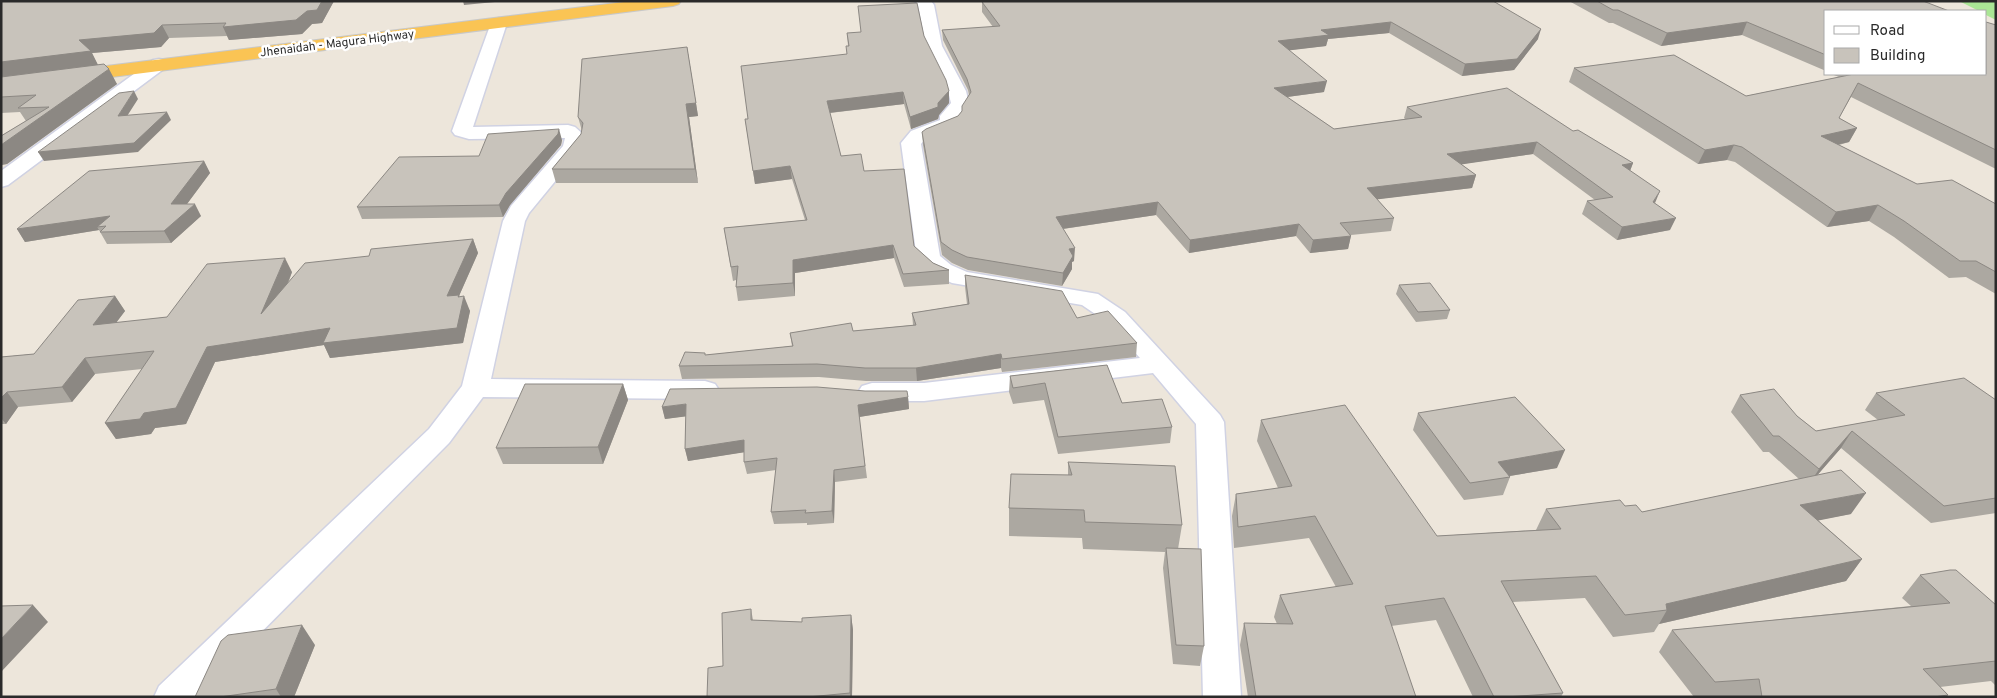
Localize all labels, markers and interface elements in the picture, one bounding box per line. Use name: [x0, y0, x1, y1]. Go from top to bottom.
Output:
legend: [1824, 10, 1987, 75]
text: Road: [1870, 22, 1905, 41]
street label: Jhenaidah - Magura Highway: [259, 27, 415, 61]
text: Building: [1870, 47, 1925, 66]

